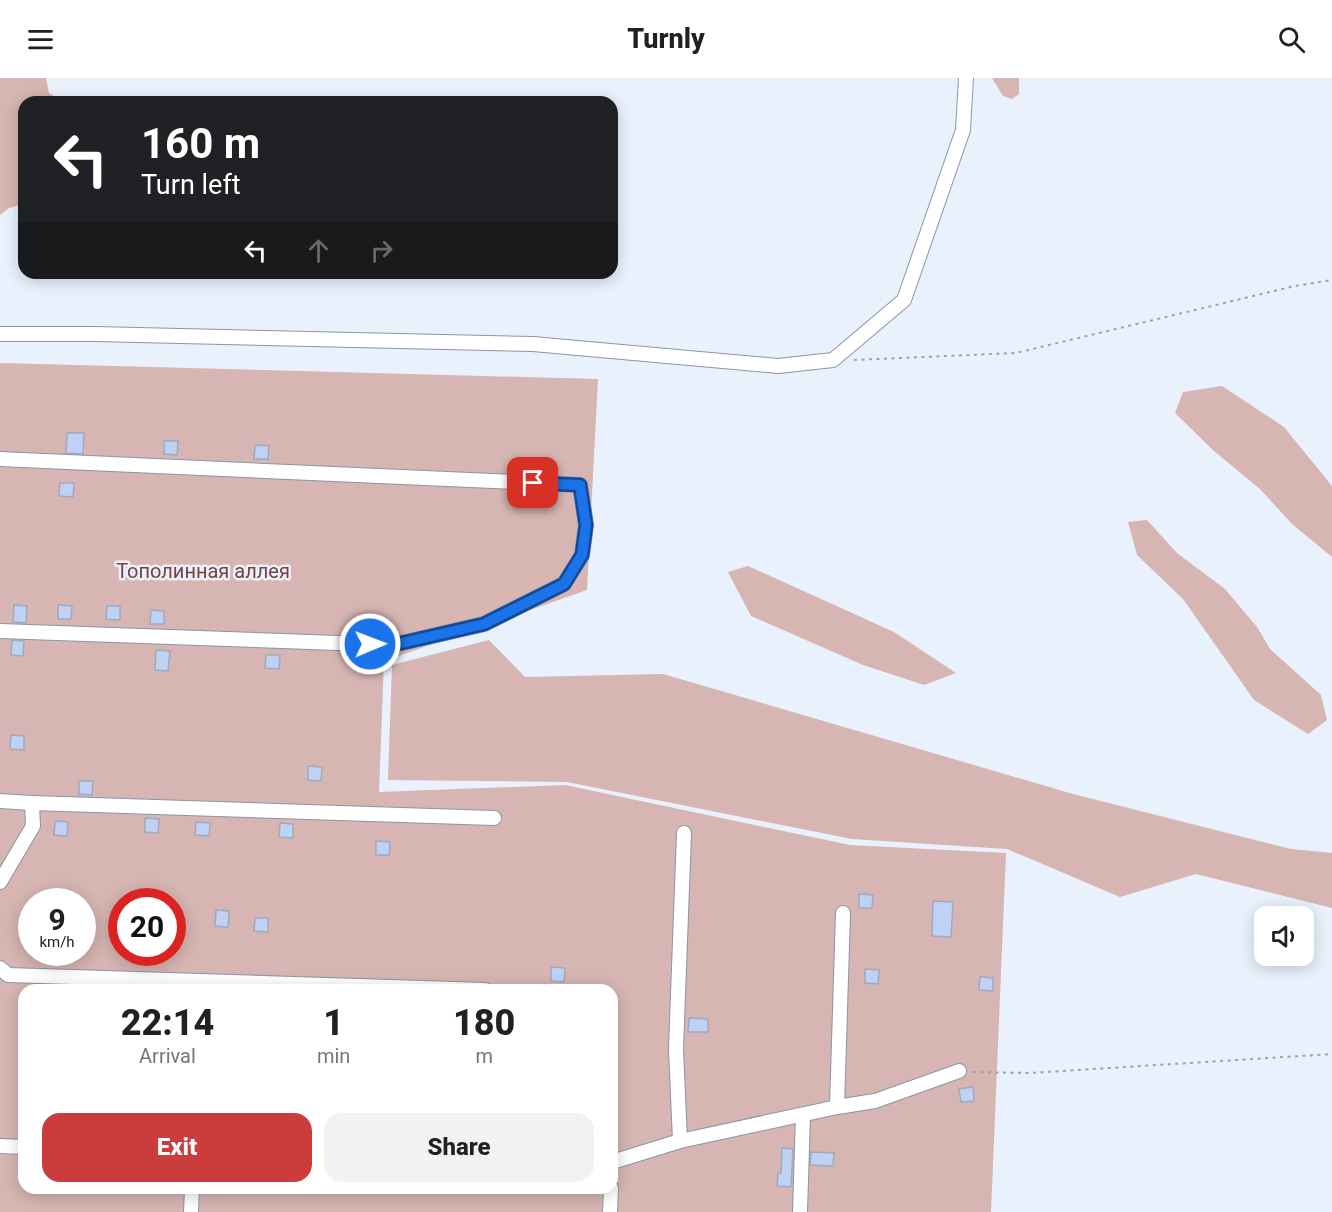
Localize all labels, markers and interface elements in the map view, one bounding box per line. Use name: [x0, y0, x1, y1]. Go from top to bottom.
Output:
icon: menu: [24, 23, 57, 56]
text: Turnly: [627, 23, 705, 55]
icon: search: [1275, 23, 1308, 56]
text: 160 m: [141, 119, 260, 168]
icon: left: [42, 120, 120, 198]
text: Turn left: [141, 169, 241, 201]
icon: left: [239, 234, 272, 267]
icon: ahead: [302, 234, 335, 267]
icon: right: [365, 234, 398, 267]
pin: [507, 457, 558, 508]
icon: arrive: [516, 466, 549, 499]
park label: Тополинная аллея: [116, 559, 290, 583]
position arrow: [338, 612, 402, 676]
speed limit sign: 20: [108, 888, 186, 966]
text: 9: [48, 902, 66, 937]
map controls: [1254, 906, 1314, 966]
button: sound: [1254, 906, 1314, 966]
text: km/h: [39, 933, 75, 951]
text: 22:14: [121, 1002, 214, 1044]
text: 1: [323, 1002, 344, 1044]
text: 180: [453, 1002, 515, 1044]
text: Arrival: [139, 1044, 196, 1068]
text: min: [317, 1044, 350, 1068]
text: m: [475, 1044, 493, 1068]
button: Exit: [42, 1113, 312, 1182]
button: Share: [324, 1113, 594, 1182]

